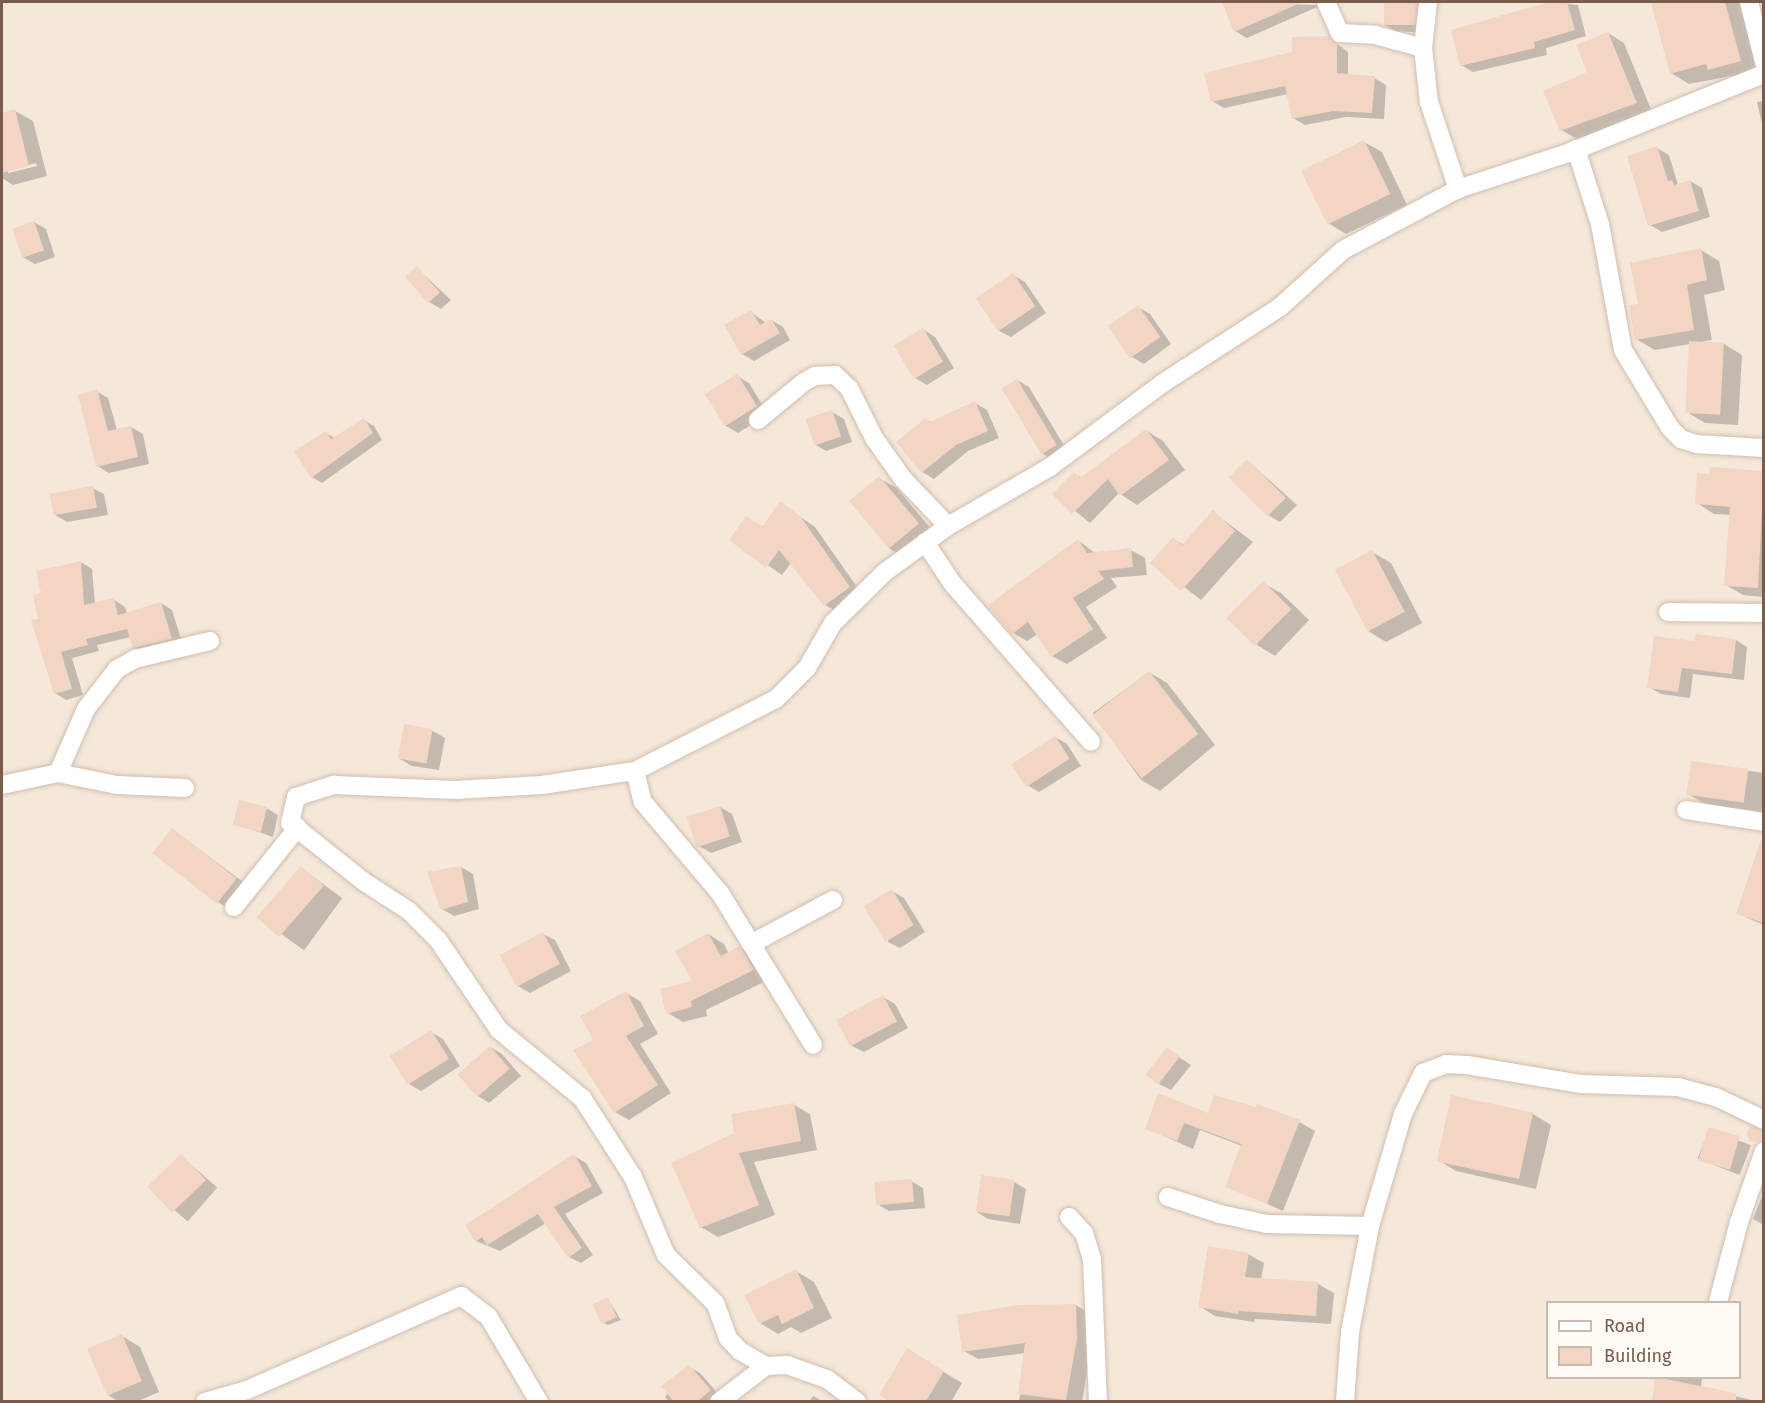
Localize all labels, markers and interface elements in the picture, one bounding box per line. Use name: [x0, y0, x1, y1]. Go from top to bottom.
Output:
legend: [1546, 1301, 1741, 1379]
text: Road: [1604, 1315, 1646, 1337]
text: Building: [1604, 1345, 1671, 1367]

